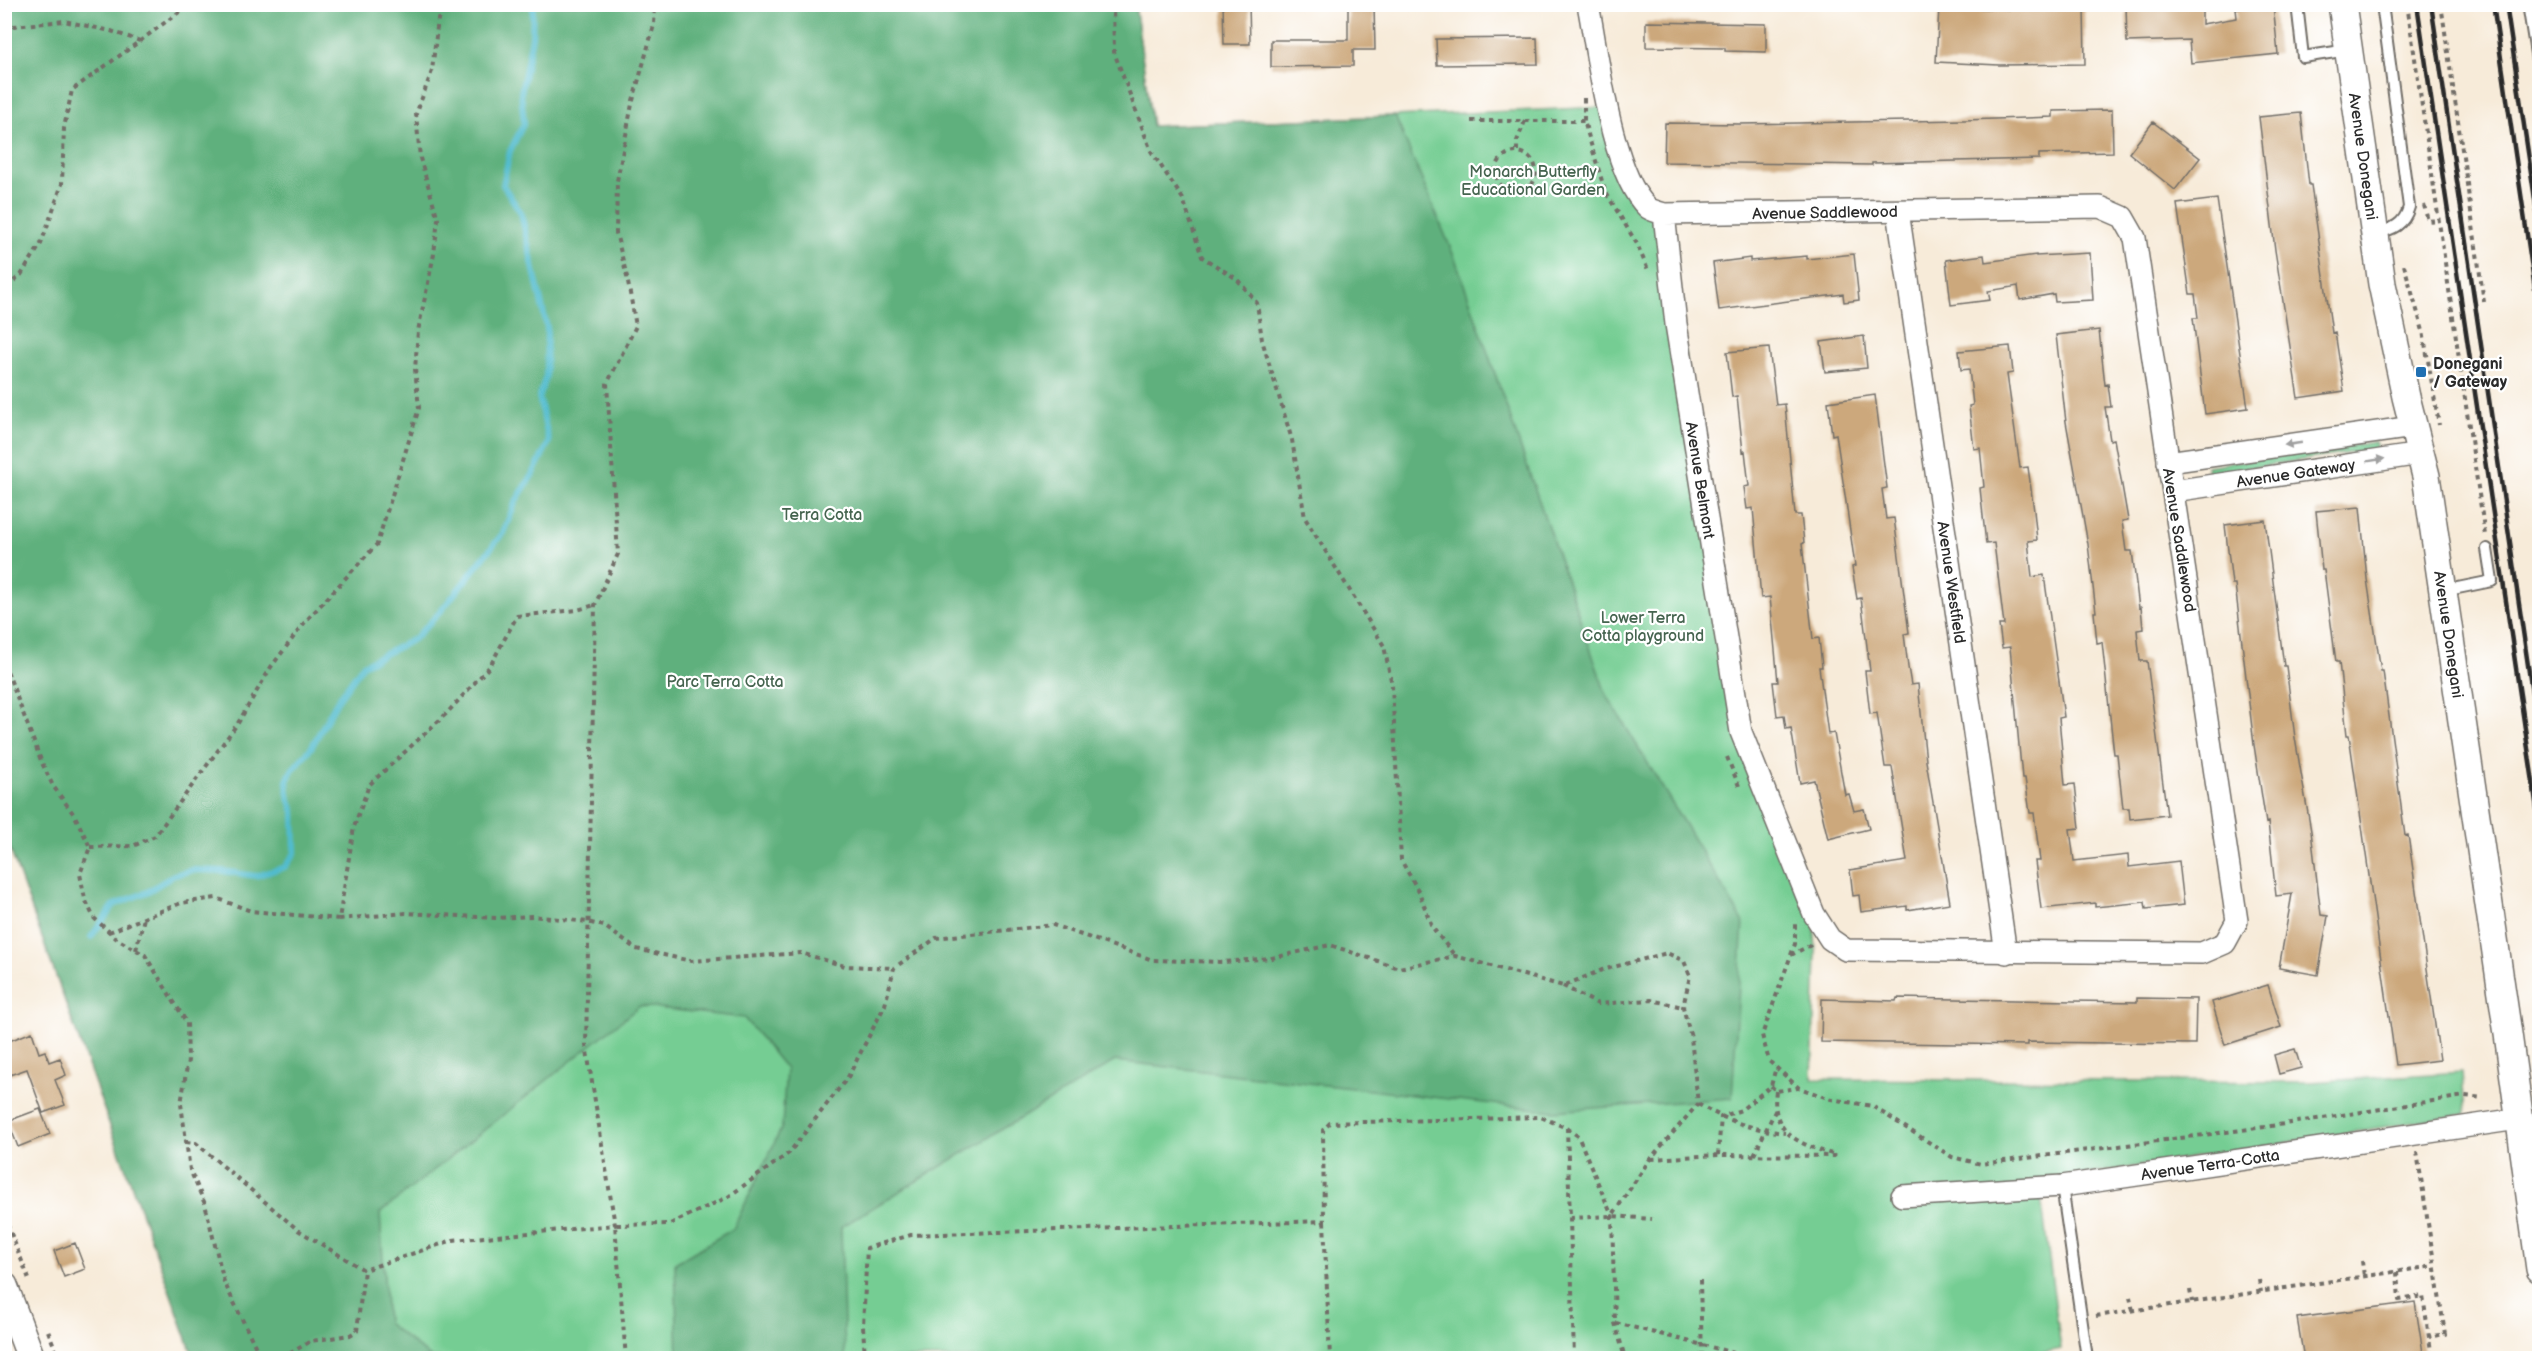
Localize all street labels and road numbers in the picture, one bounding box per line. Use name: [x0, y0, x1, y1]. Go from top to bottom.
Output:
street label: Avenue Donegani: [2344, 92, 2381, 222]
street label: Avenue Saddlewood: [1752, 203, 1898, 224]
street label: Avenue Belmont: [1681, 420, 1718, 540]
street label: Avenue Gateway: [2235, 456, 2357, 492]
street label: Avenue Saddlewood: [2158, 467, 2199, 614]
street label: Avenue Westfield: [1932, 520, 1969, 645]
street label: Avenue Donegani: [2429, 570, 2467, 700]
street label: Avenue Terra-Cotta: [2140, 1146, 2281, 1185]

